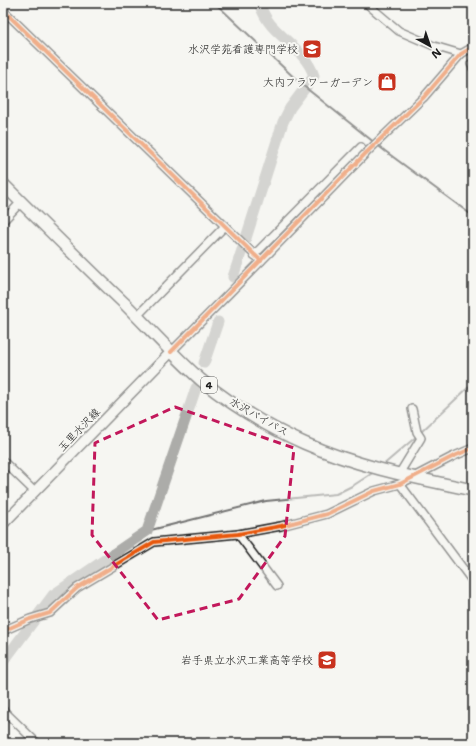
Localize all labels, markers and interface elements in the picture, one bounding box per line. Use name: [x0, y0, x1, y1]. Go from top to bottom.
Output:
north arrow: [410, 26, 450, 66]
school or university icon: 水沢学苑看護専門学校: [301, 38, 323, 60]
place label: 水沢学苑看護専門学校: [188, 42, 298, 57]
text: N: [428, 45, 444, 62]
shop icon: 大内フラワーガーデン: [376, 71, 398, 93]
place label: 大内フラワーガーデン: [263, 75, 373, 90]
road number: 4: [201, 377, 217, 393]
street label: 水沢バイパス: [227, 394, 291, 440]
street label: 玉里水沢線: [55, 405, 103, 455]
school or university icon: 岩手県立水沢工業高等学校: [316, 649, 338, 671]
place label: 岩手県立水沢工業高等学校: [181, 653, 313, 668]

